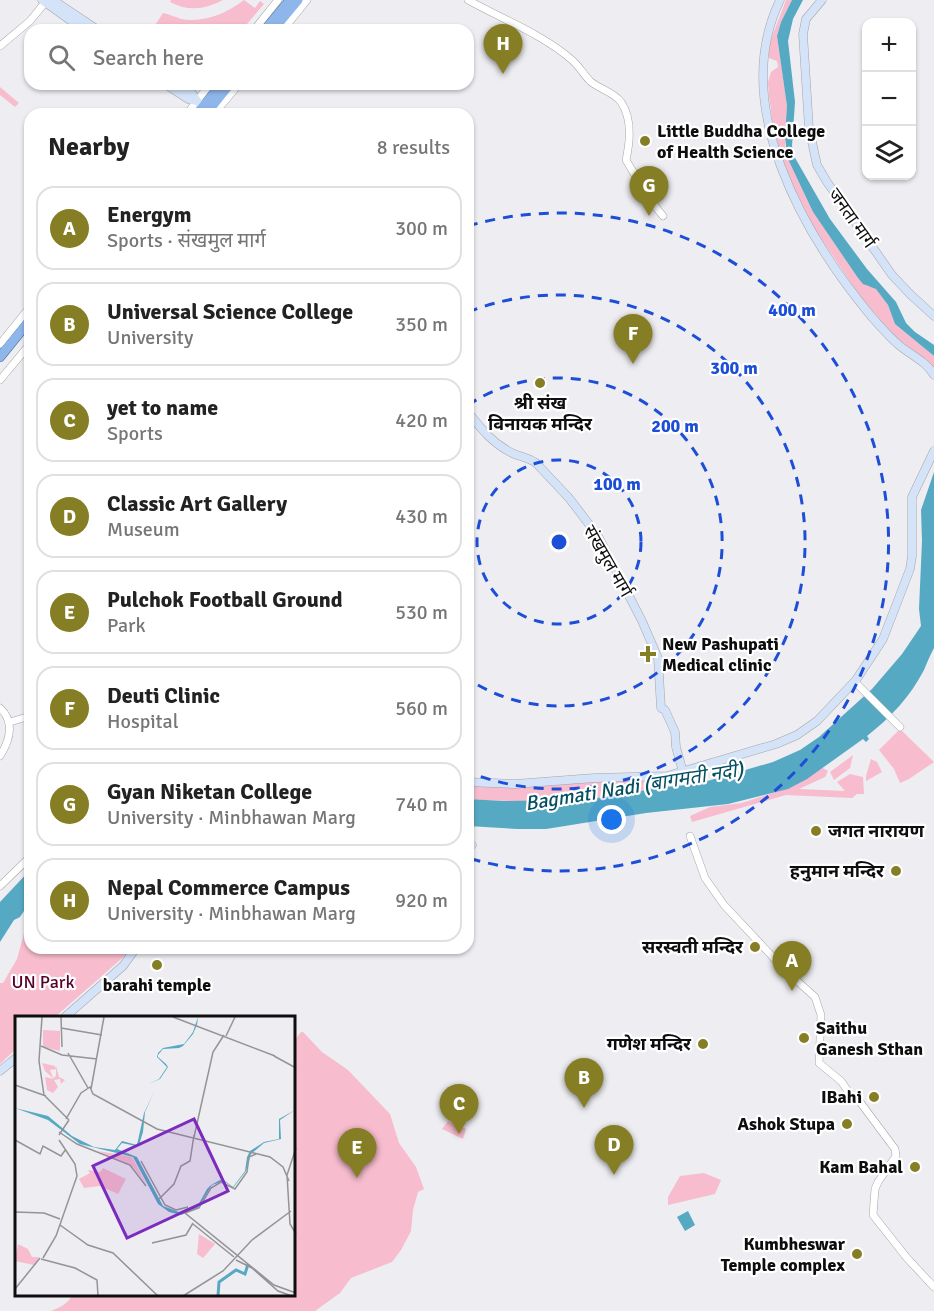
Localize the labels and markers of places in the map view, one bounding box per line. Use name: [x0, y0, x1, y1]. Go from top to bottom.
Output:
pin: H: [484, 25, 522, 74]
place label: Little Buddha College of Health Science: [657, 120, 825, 163]
marker: Little Buddha College of Health Science: [638, 134, 652, 148]
pin: G: [630, 166, 668, 216]
pin: F: [614, 314, 652, 364]
marker: श्री संख विनायक मन्दिर: [533, 376, 547, 390]
place label: श्री संख विनायक मन्दिर: [488, 392, 593, 435]
centre of rings: [549, 532, 569, 552]
place label: New Pashupati Medical clinic: [662, 633, 779, 676]
marker: New Pashupati Medical clinic: [639, 645, 657, 663]
place label: जगत नारायण: [828, 820, 924, 842]
marker: जगत नारायण: [809, 824, 823, 838]
place label: हनुमान मन्दिर: [790, 860, 885, 882]
marker: हनुमान मन्दिर: [889, 864, 903, 878]
place label: सरस्वती मन्दिर: [642, 936, 744, 958]
marker: सरस्वती मन्दिर: [748, 940, 762, 954]
pin: A: [772, 942, 812, 991]
marker: barahi temple: [150, 958, 164, 972]
place label: barahi temple: [103, 974, 211, 996]
place label: Saithu Ganesh Sthan: [816, 1017, 923, 1060]
marker: Saithu Ganesh Sthan: [797, 1031, 811, 1045]
place label: गणेश मन्दिर: [607, 1033, 692, 1055]
marker: गणेश मन्दिर: [696, 1037, 710, 1051]
pin: B: [564, 1058, 604, 1108]
pin: C: [440, 1084, 478, 1134]
place label: IBahi: [821, 1086, 862, 1108]
marker: IBahi: [867, 1090, 881, 1104]
place label: Ashok Stupa: [737, 1113, 835, 1135]
marker: Ashok Stupa: [840, 1117, 854, 1131]
pin: D: [594, 1126, 634, 1175]
pin: E: [338, 1128, 376, 1178]
place label: Kam Bahal: [819, 1156, 903, 1178]
marker: Kam Bahal: [908, 1160, 922, 1174]
place label: Kumbheswar Temple complex: [721, 1233, 846, 1276]
marker: Kumbheswar Temple complex: [850, 1247, 864, 1261]

